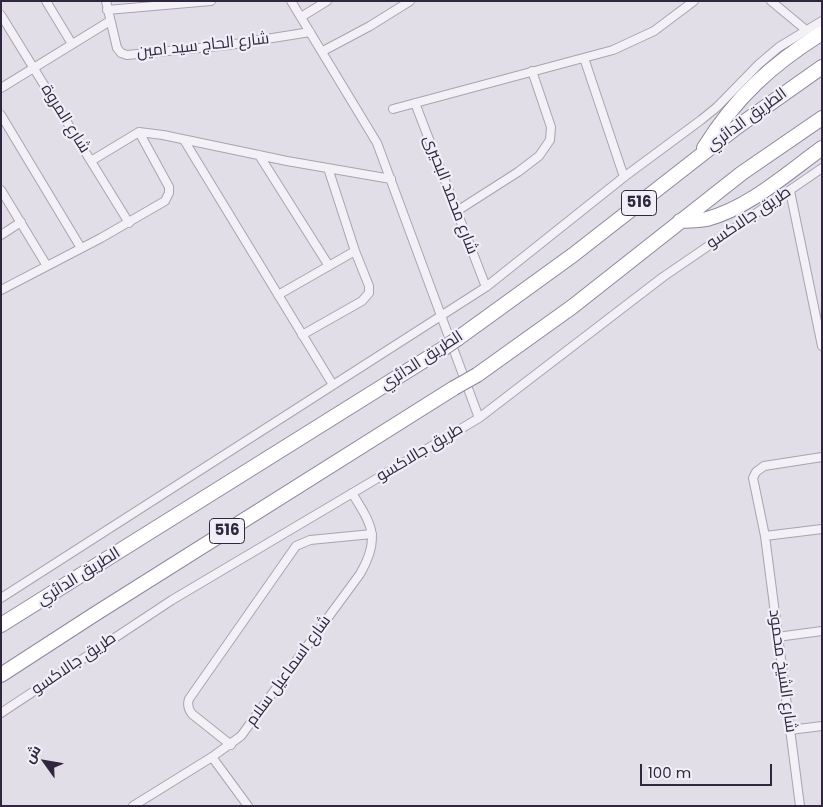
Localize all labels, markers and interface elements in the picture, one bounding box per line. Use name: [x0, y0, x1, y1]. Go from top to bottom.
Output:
street label: شارع الحاج سيد امين: [136, 29, 270, 63]
street label: شارع المروة: [36, 81, 94, 157]
street label: الطريق الدائري: [703, 84, 791, 156]
street label: شارع محمد البحيرى: [419, 133, 481, 257]
street label: طريق جالاكسو: [703, 183, 795, 253]
road number: 516: [622, 190, 656, 216]
street label: الطريق الدائري: [377, 327, 467, 395]
street label: طريق جالاكسو: [373, 420, 467, 486]
road number: 516: [210, 518, 244, 544]
street label: الطريق الدائري: [34, 544, 124, 610]
street label: شارع الشيخ محمود: [764, 608, 800, 734]
street label: شارع اسماعيل سلام: [242, 612, 336, 730]
street label: طريق جالاكسو: [28, 629, 120, 699]
north arrow: [20, 737, 70, 787]
text: ش: [19, 741, 46, 767]
scale bar: [643, 754, 776, 786]
text: 100 m: [648, 762, 691, 783]

